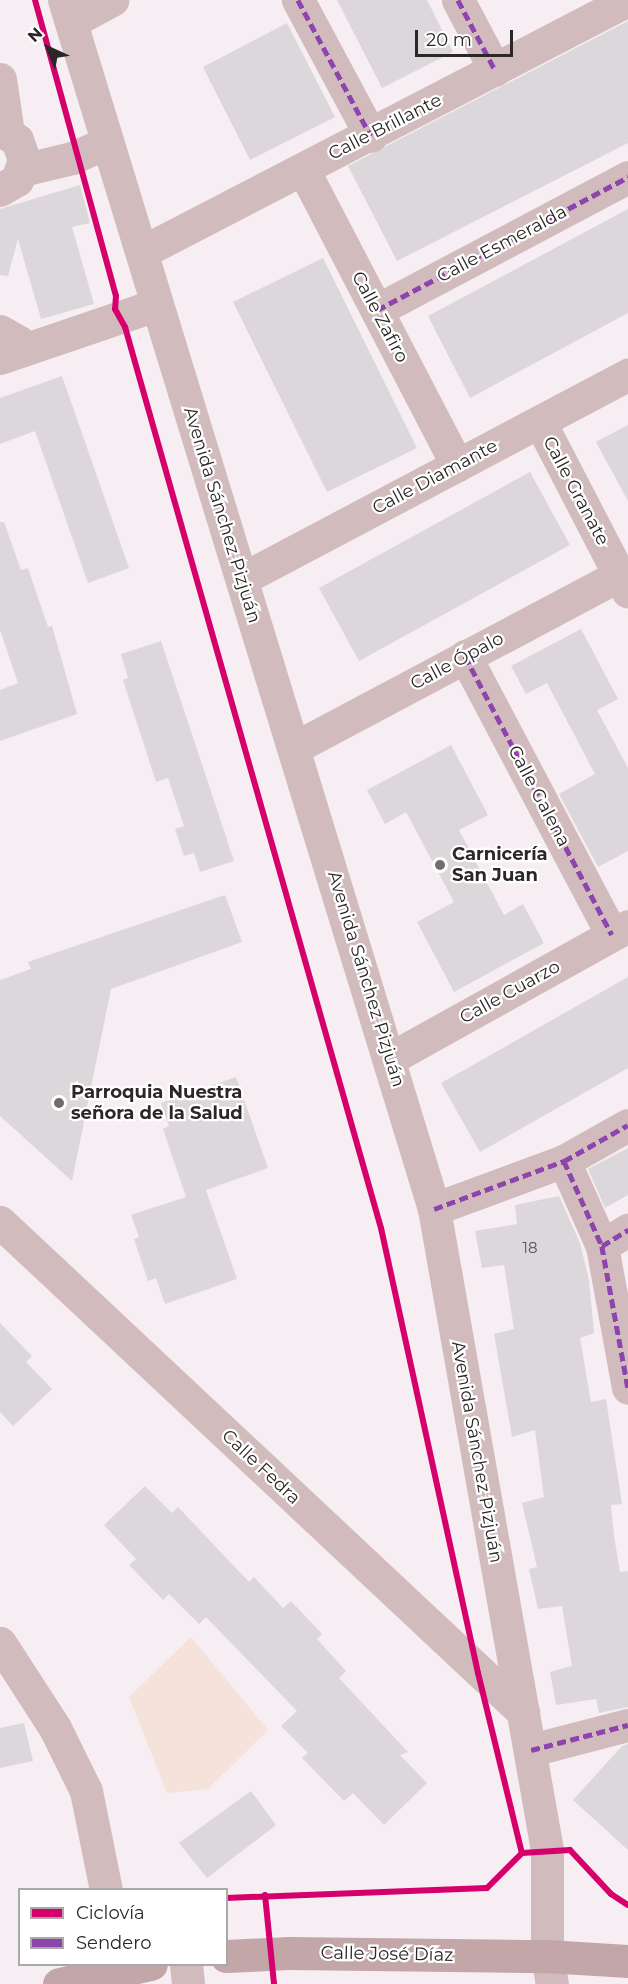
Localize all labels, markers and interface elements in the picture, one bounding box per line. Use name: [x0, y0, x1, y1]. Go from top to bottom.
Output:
north arrow: [18, 18, 78, 78]
scale bar: [418, 18, 516, 56]
text: N: [24, 23, 46, 46]
text: 20 m: [426, 29, 472, 51]
street label: Calle Brillante: [325, 89, 445, 165]
street label: Calle Esmeralda: [433, 201, 571, 287]
street label: Calle Zafiro: [347, 268, 413, 366]
street label: Avenida Sánchez Pizjuán: [179, 404, 265, 626]
street label: Calle Granate: [538, 433, 614, 549]
street label: Calle Diamante: [369, 435, 501, 519]
street label: Calle Ópalo: [407, 627, 507, 695]
street label: Calle Galena: [503, 742, 575, 850]
place label: Carnicería San Juan: [452, 844, 548, 886]
marker: Carnicería San Juan: [433, 858, 447, 872]
street label: Avenida Sánchez Pizjuán: [323, 868, 409, 1090]
street label: Calle Cuarzo: [456, 956, 564, 1028]
place label: Parroquia Nuestra señora de la Salud: [71, 1082, 243, 1124]
marker: Parroquia Nuestra señora de la Salud: [52, 1096, 66, 1110]
house number: 18: [523, 1239, 537, 1257]
street label: Avenida Sánchez Pizjuán: [447, 1339, 507, 1565]
street label: Calle Fedra: [217, 1425, 305, 1509]
legend: [18, 1888, 228, 1966]
text: Ciclovía: [76, 1902, 145, 1924]
text: Sendero: [76, 1932, 151, 1954]
street label: Calle José Díaz: [320, 1942, 454, 1966]

